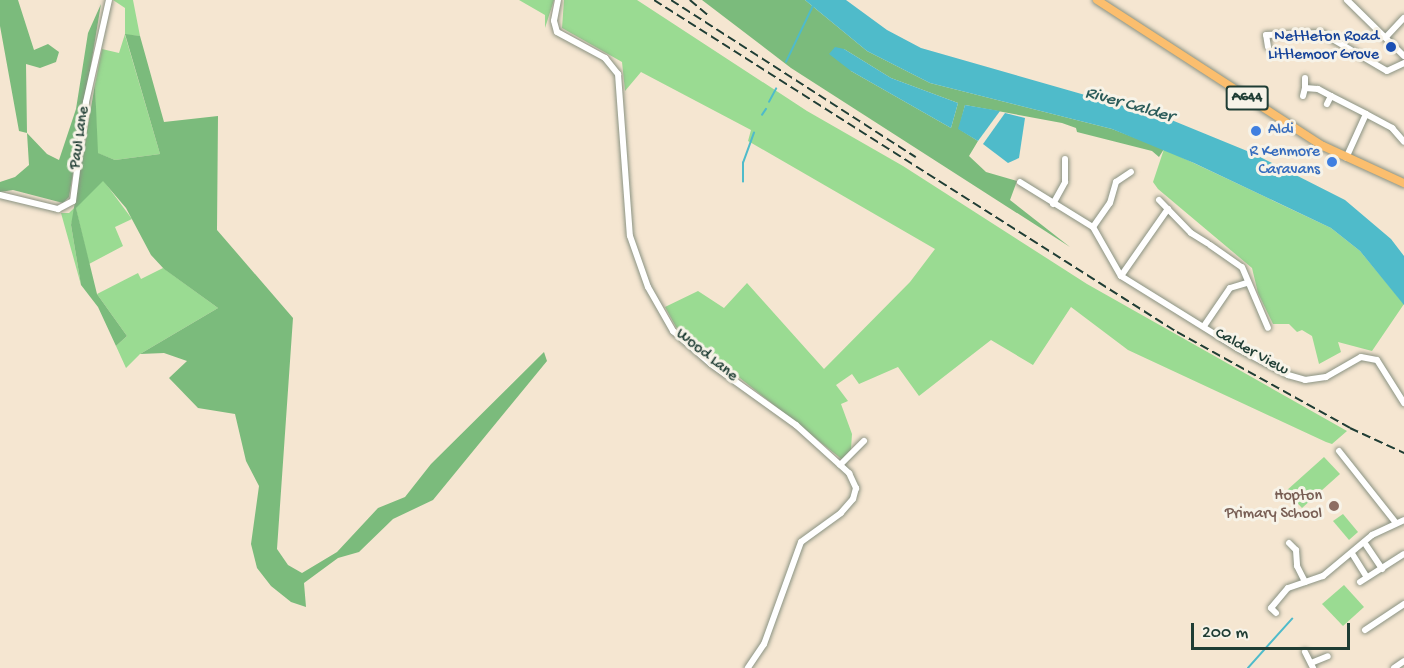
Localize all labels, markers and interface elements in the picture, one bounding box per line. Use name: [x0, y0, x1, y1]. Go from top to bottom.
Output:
place label: Nettleton Road Littlemoor Grove: [1268, 28, 1379, 66]
marker: Nettleton Road Littlemoor Grove: [1384, 40, 1398, 54]
water label: River Calder: [1082, 83, 1176, 129]
road number: A644: [1224, 86, 1270, 110]
street label: Paul Lane: [67, 105, 95, 171]
place label: Aldi: [1268, 121, 1294, 141]
marker: Aldi: [1249, 124, 1263, 138]
place label: R Kenmore Caravans: [1250, 143, 1320, 181]
marker: R Kenmore Caravans: [1325, 155, 1339, 169]
street label: Wood Lane: [671, 325, 741, 387]
street label: Calder View: [1211, 325, 1291, 381]
place label: Hopton Primary School: [1225, 487, 1322, 525]
marker: Hopton Primary School: [1327, 499, 1341, 513]
scale bar: [1194, 611, 1353, 649]
text: 200 m: [1202, 623, 1248, 644]

